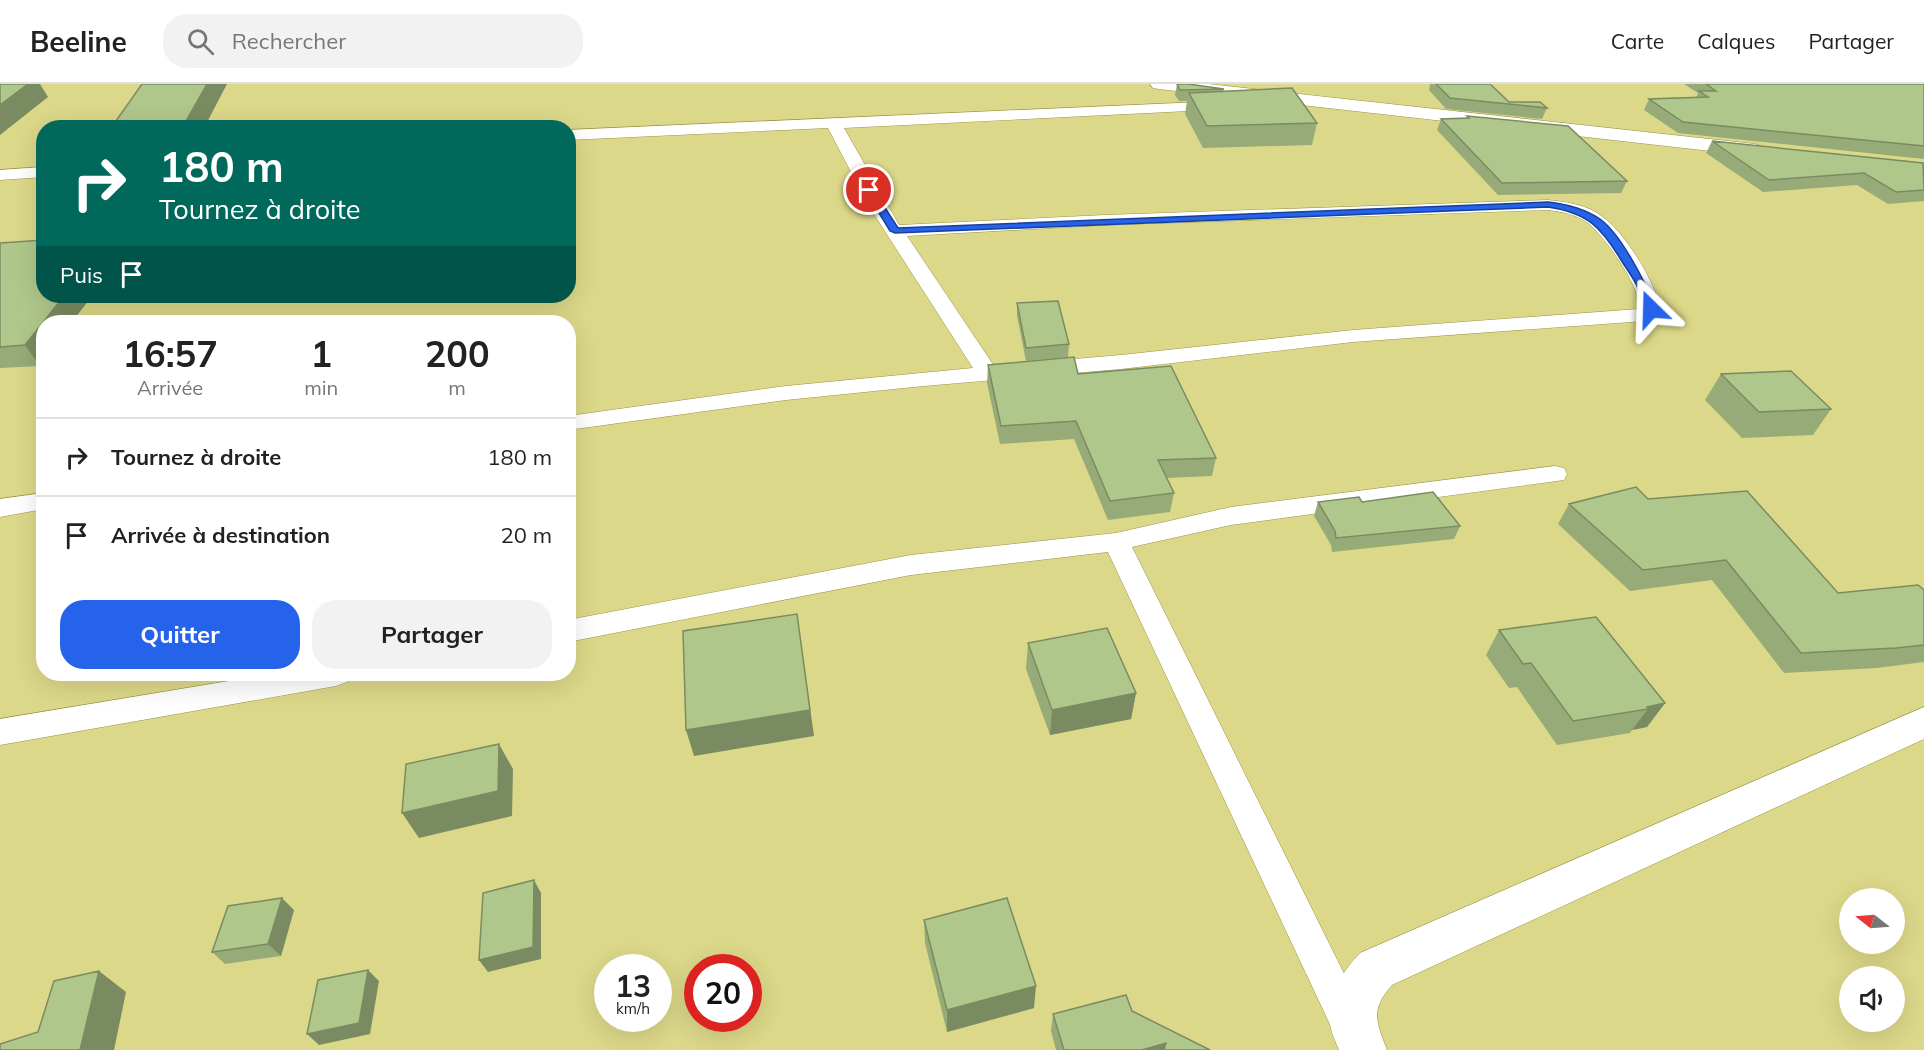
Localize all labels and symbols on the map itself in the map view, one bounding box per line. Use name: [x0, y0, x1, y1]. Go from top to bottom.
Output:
pin: [843, 164, 894, 215]
position arrow: [1619, 277, 1683, 341]
north arrow: [1839, 888, 1905, 954]
speed limit sign: 20: [684, 954, 762, 1032]

